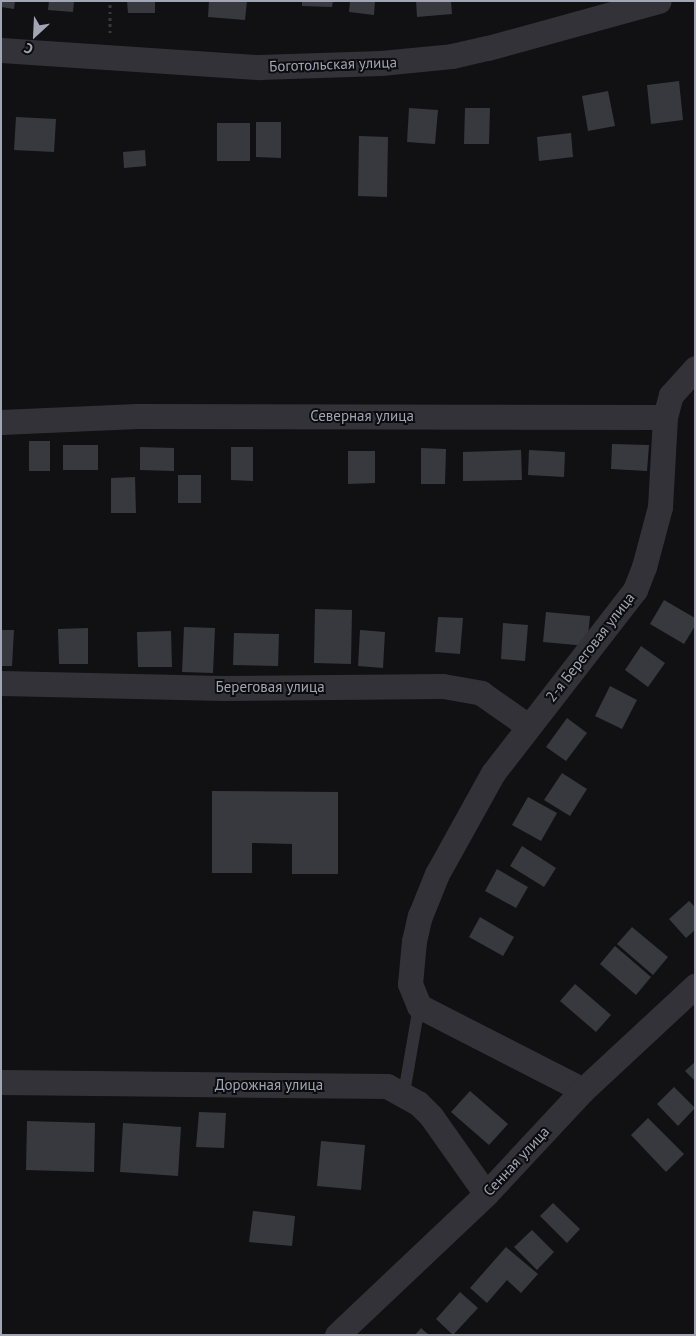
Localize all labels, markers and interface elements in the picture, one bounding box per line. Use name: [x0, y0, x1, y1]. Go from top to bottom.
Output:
north arrow: [10, 10, 60, 60]
text: С: [21, 39, 36, 58]
street label: Боготольская улица: [269, 53, 397, 75]
street label: Северная улица: [310, 407, 414, 425]
street label: 2-я Береговая улица: [542, 589, 638, 705]
street label: Береговая улица: [215, 678, 325, 696]
street label: Дорожная улица: [215, 1076, 323, 1094]
street label: Сенная улица: [479, 1122, 553, 1200]

